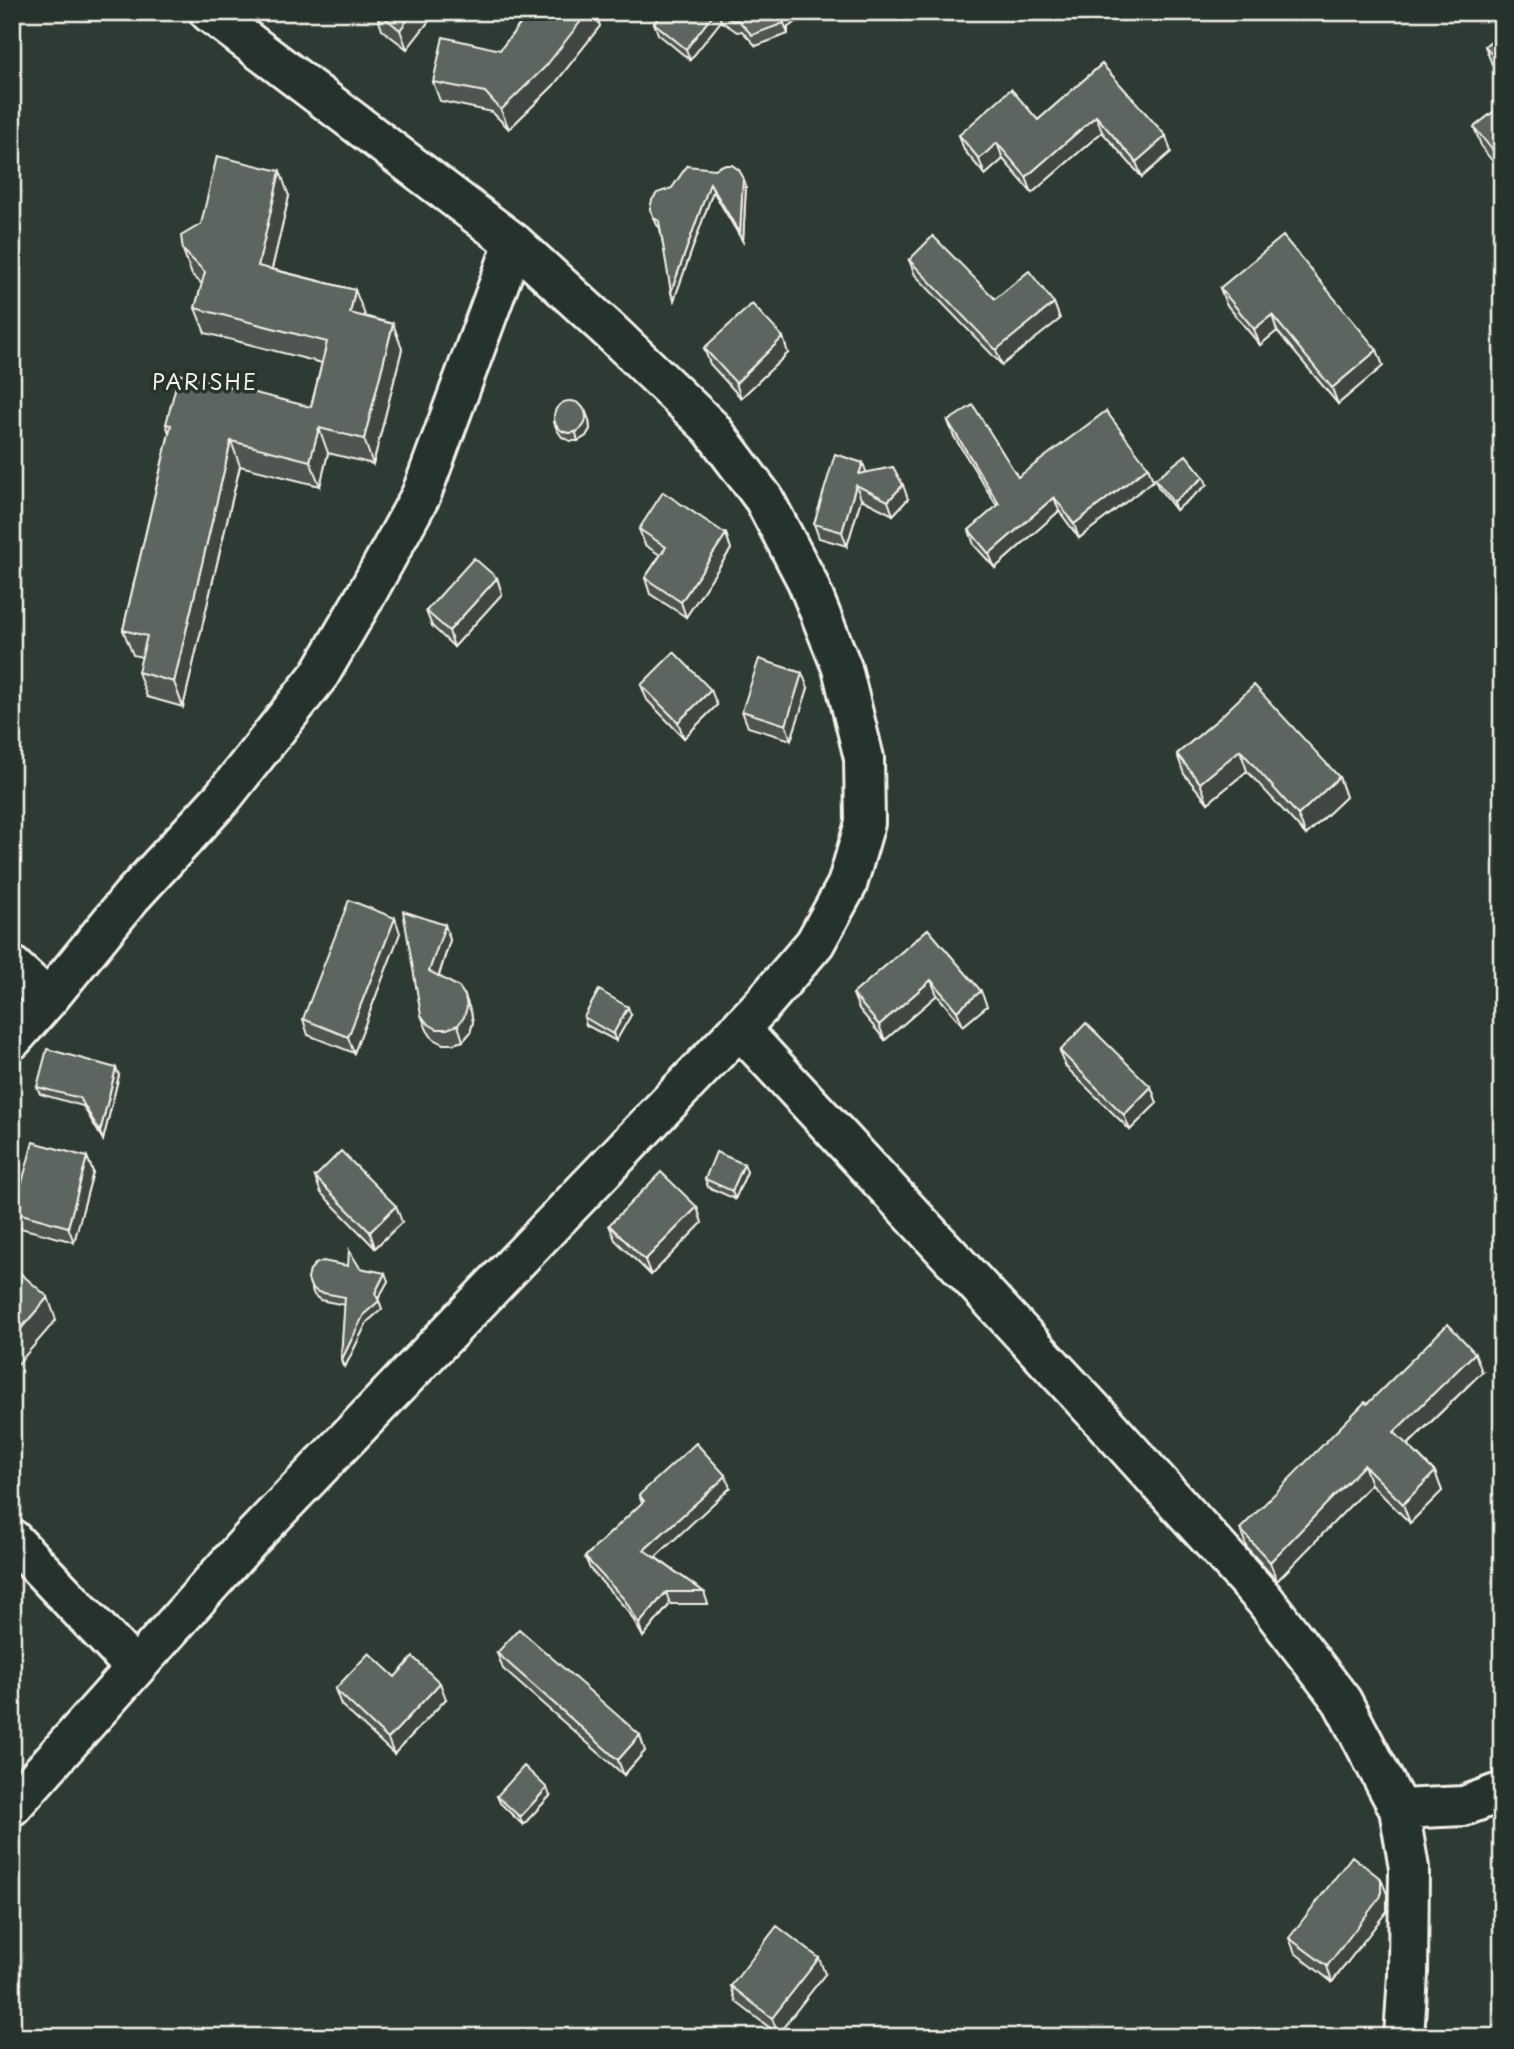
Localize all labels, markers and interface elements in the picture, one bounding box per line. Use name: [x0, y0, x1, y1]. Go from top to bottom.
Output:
district label: PARISHE: [152, 365, 258, 397]

